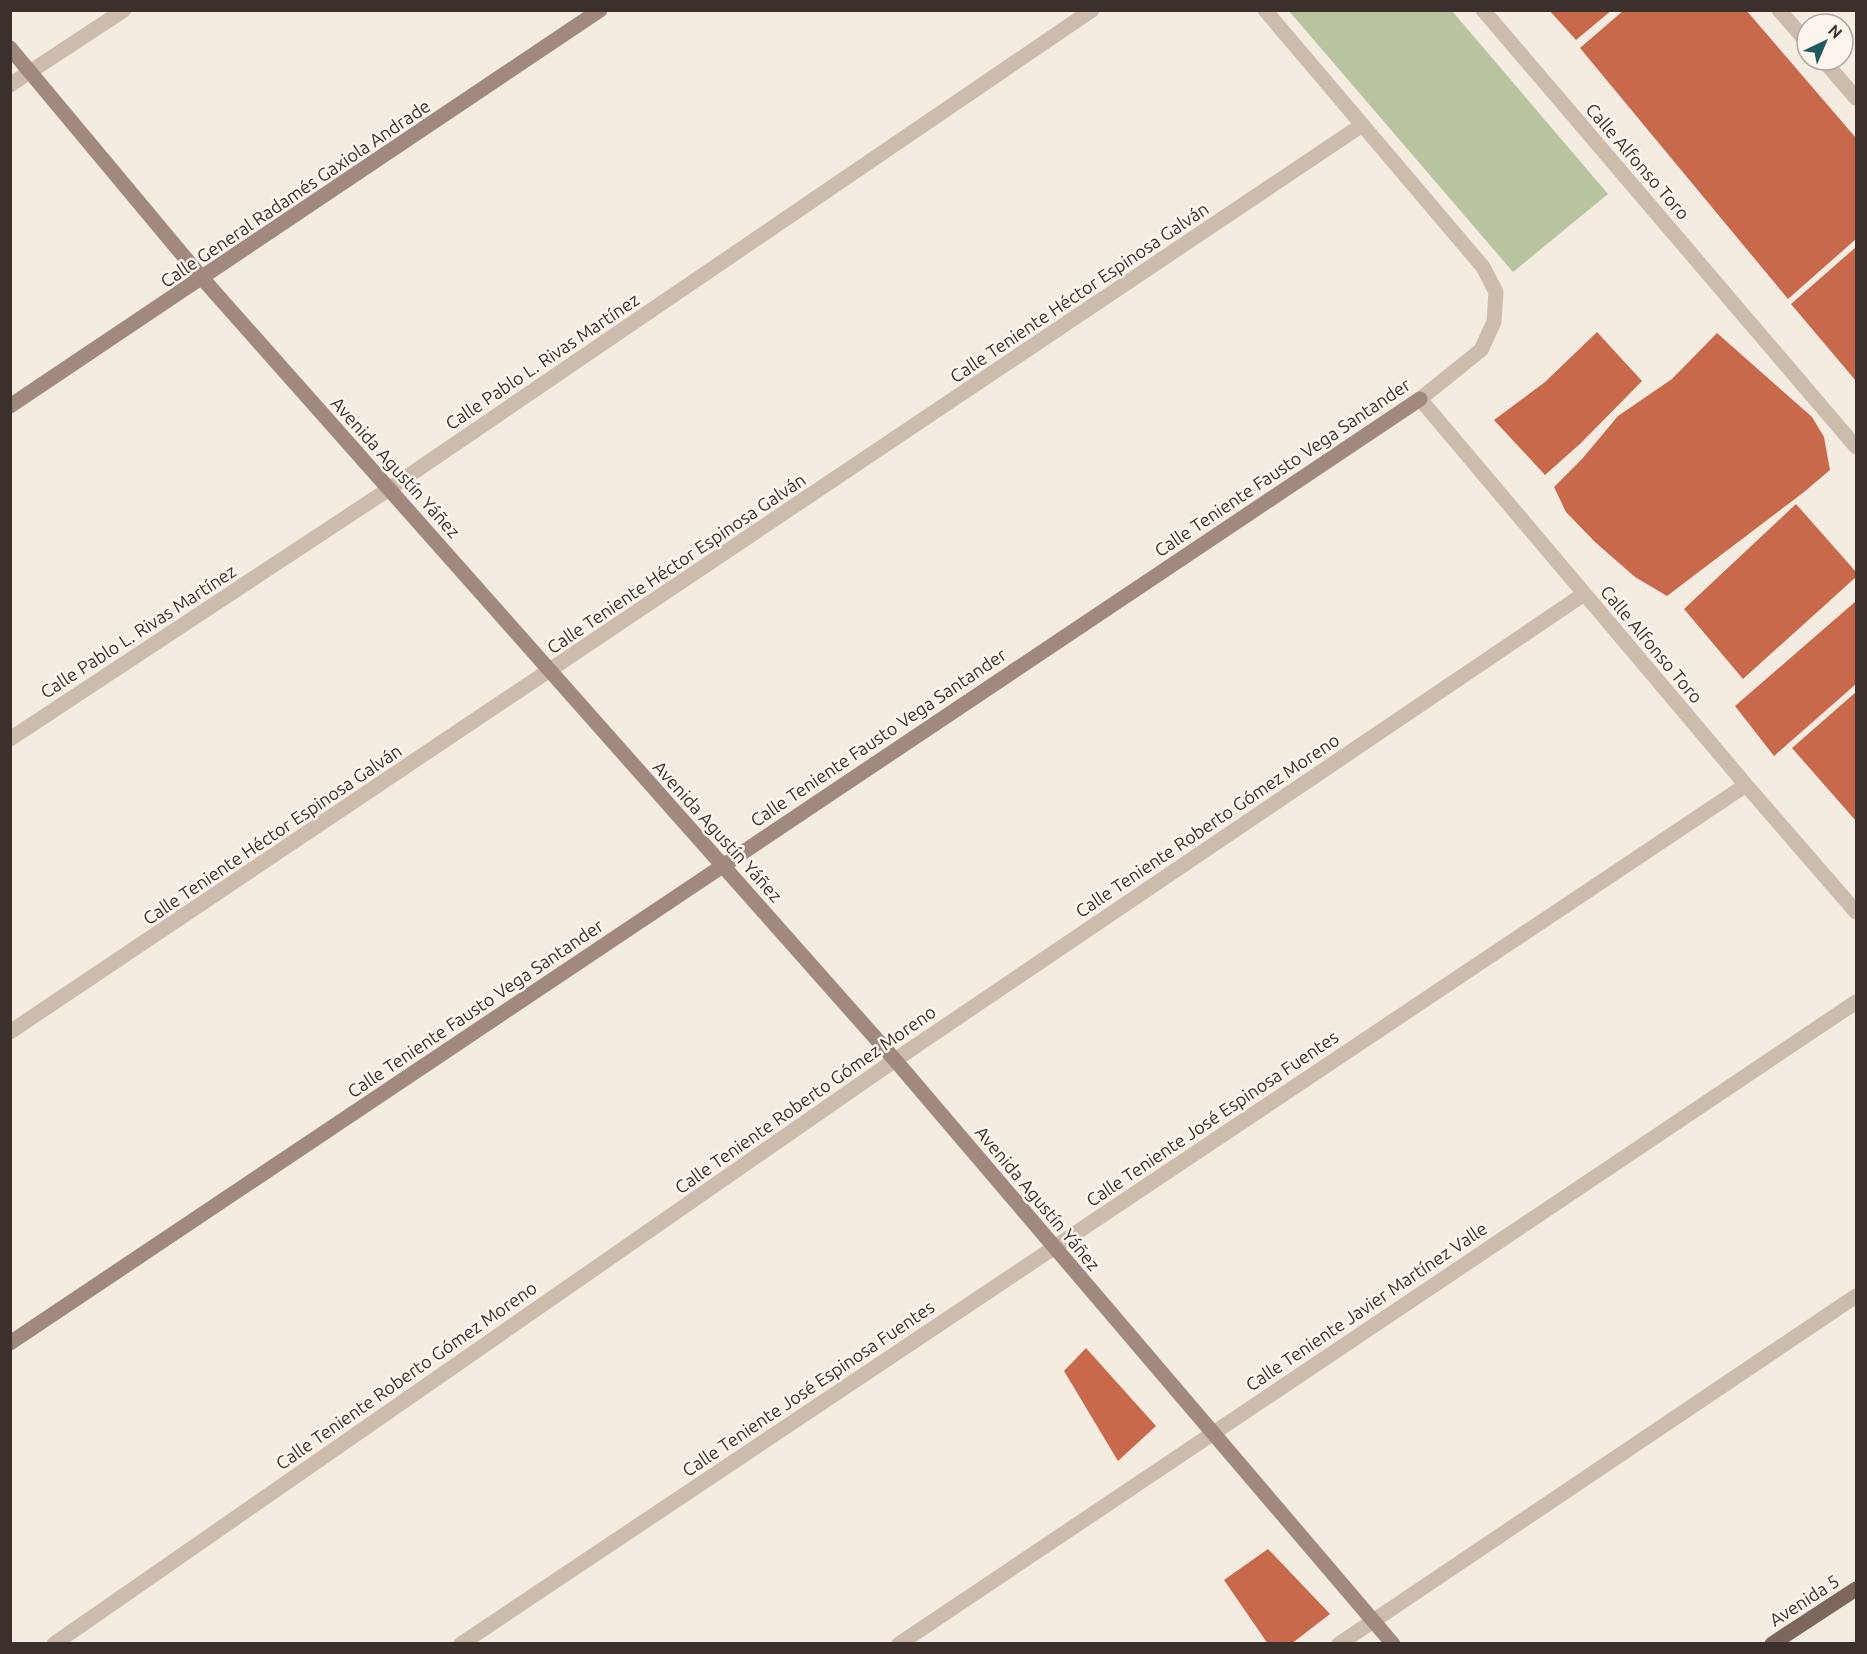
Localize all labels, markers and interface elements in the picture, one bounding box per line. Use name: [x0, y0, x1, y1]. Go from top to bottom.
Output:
north arrow: [1795, 12, 1855, 72]
text: N: [1825, 21, 1846, 42]
street label: Calle General Radamés Gaxiola Andrade: [156, 95, 434, 291]
street label: Calle Alfonso Toro: [1582, 99, 1694, 223]
street label: Calle Teniente Héctor Espinosa Galván: [946, 198, 1212, 386]
street label: Calle Pablo L. Rivas Martínez: [442, 289, 642, 433]
street label: Calle Teniente Fausto Vega Santander: [1150, 374, 1414, 560]
street label: Avenida Agustín Yáñez: [328, 393, 464, 541]
street label: Calle Teniente Héctor Espinosa Galván: [543, 469, 809, 657]
street label: Calle Pablo L. Rivas Martínez: [37, 560, 239, 702]
street label: Calle Alfonso Toro: [1597, 581, 1707, 707]
street label: Calle Teniente Fausto Vega Santander: [746, 644, 1010, 830]
street label: Calle Teniente Roberto Gómez Moreno: [1071, 729, 1343, 921]
street label: Calle Teniente Héctor Espinosa Galván: [139, 740, 405, 928]
street label: Avenida Agustín Yáñez: [650, 757, 786, 905]
street label: Calle Teniente Fausto Vega Santander: [343, 915, 607, 1101]
street label: Calle Teniente Roberto Gómez Moreno: [671, 1001, 939, 1197]
street label: Calle Teniente José Espinosa Fuentes: [1082, 1026, 1342, 1210]
street label: Avenida Agustín Yáñez: [972, 1122, 1104, 1274]
street label: Calle Teniente Javier Martínez Valle: [1242, 1218, 1490, 1394]
street label: Calle Teniente Roberto Gómez Moreno: [272, 1277, 540, 1473]
street label: Calle Teniente José Espinosa Fuentes: [678, 1296, 938, 1480]
street label: Avenida 5: [1765, 1570, 1843, 1630]

